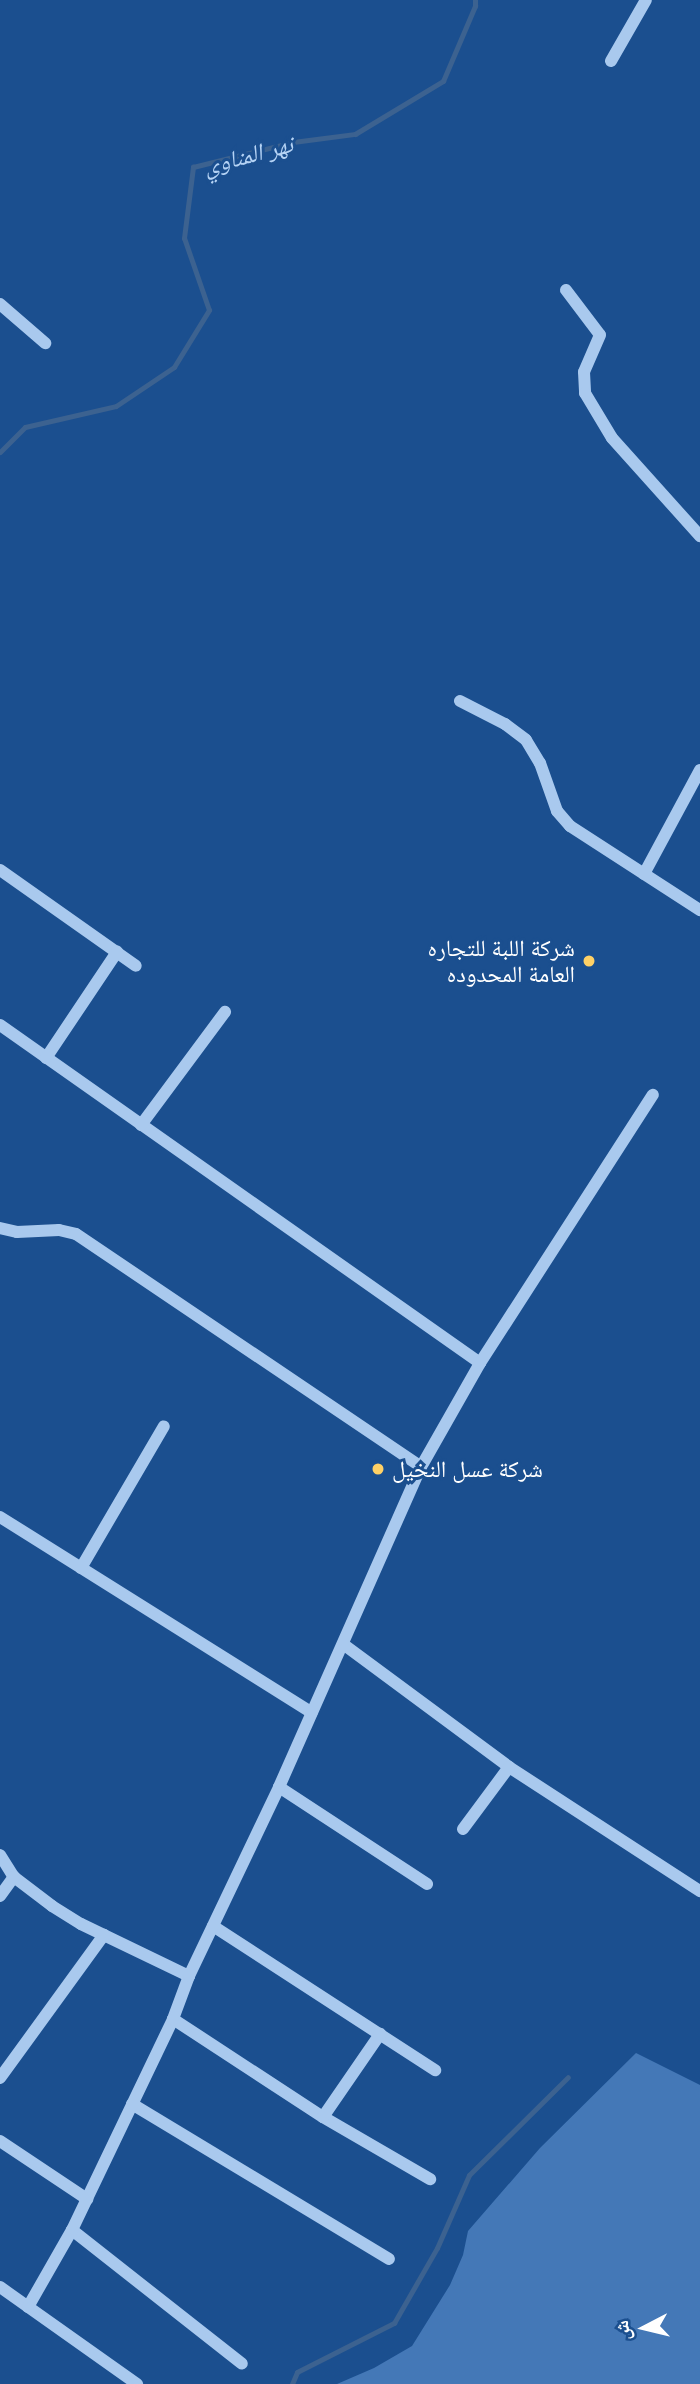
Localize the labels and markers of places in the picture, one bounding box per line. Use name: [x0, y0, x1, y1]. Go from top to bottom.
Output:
place label: شركة اللبة للتجاره العامة المحدوده: [428, 934, 575, 988]
marker: شركة اللبة للتجاره العامة المحدوده: [581, 953, 597, 969]
place label: شركة عسل النخيل: [392, 1455, 543, 1483]
marker: شركة عسل النخيل: [370, 1461, 386, 1477]

